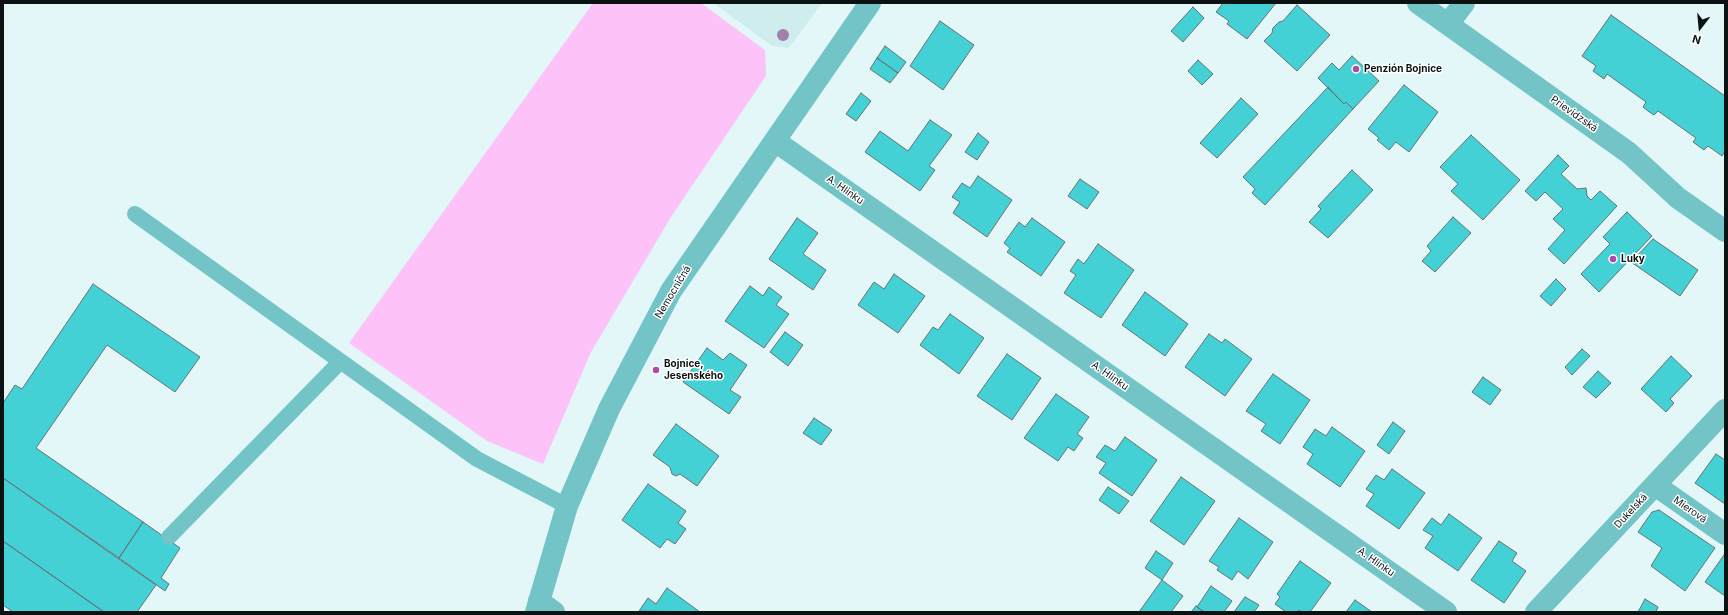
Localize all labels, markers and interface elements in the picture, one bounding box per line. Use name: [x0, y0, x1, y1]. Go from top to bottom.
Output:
north arrow: [1680, 8, 1720, 48]
text: N: [1691, 32, 1703, 47]
place label: Penzión Bojnice: [1364, 63, 1442, 75]
marker: Penzión Bojnice: [1351, 64, 1361, 74]
street label: Prievidzská: [1548, 93, 1600, 135]
street label: A. Hlinku: [824, 173, 866, 207]
place label: Luky: [1621, 253, 1645, 265]
marker: Luky: [1608, 254, 1618, 264]
street label: Nemocničná: [653, 263, 693, 321]
place label: Bojnice, Jesenského: [664, 358, 723, 382]
street label: A. Hlinku: [1089, 359, 1131, 393]
marker: Bojnice, Jesenského: [651, 365, 661, 375]
street label: Dukelská: [1612, 491, 1650, 531]
street label: Mierová: [1671, 494, 1709, 526]
street label: A. Hlinku: [1355, 545, 1397, 579]

